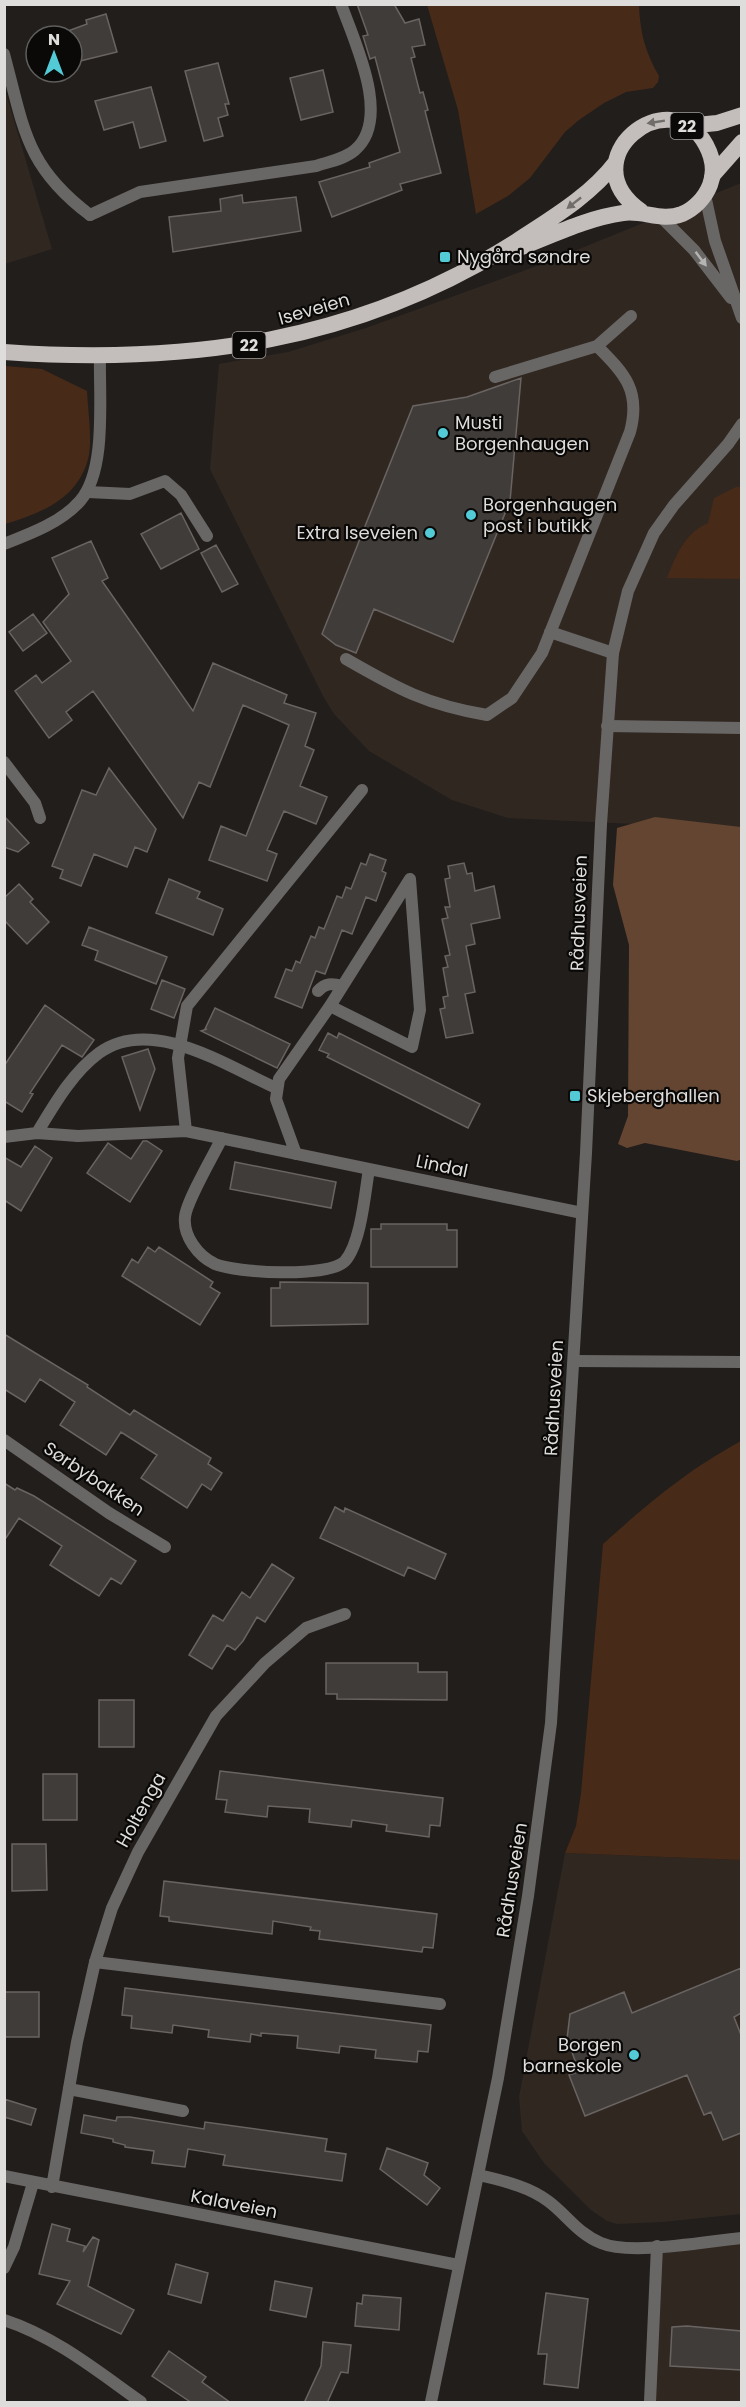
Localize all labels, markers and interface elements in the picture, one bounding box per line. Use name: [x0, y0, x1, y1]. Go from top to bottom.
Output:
north arrow: [24, 24, 84, 84]
text: N: [48, 28, 60, 51]
road number: 22: [670, 113, 704, 139]
one-way arrow: [646, 118, 665, 127]
one-way arrow: [566, 196, 582, 209]
place label: Nygård søndre: [457, 244, 590, 269]
marker: Nygård søndre: [438, 250, 452, 264]
one-way arrow: [695, 251, 707, 267]
street label: Iseveien: [275, 286, 353, 331]
road number: 22: [232, 332, 266, 358]
place label: Musti Borgenhaugen: [455, 410, 589, 456]
marker: Musti Borgenhaugen: [436, 426, 450, 440]
place label: Borgenhaugen post i butikk: [483, 492, 617, 538]
marker: Borgenhaugen post i butikk: [464, 508, 478, 522]
place label: Extra Iseveien: [297, 520, 418, 545]
marker: Extra Iseveien: [423, 526, 437, 540]
street label: Rådhusveien: [564, 855, 593, 971]
place label: Skjeberghallen: [587, 1083, 720, 1108]
marker: Skjeberghallen: [568, 1089, 582, 1103]
street label: Lindal: [414, 1148, 470, 1183]
street label: Rådhusveien: [538, 1339, 569, 1457]
street label: Sørbybakken: [39, 1436, 150, 1522]
street label: Holtenga: [110, 1768, 171, 1852]
street label: Rådhusveien: [490, 1821, 533, 1939]
place label: Borgen barneskole: [522, 2032, 622, 2078]
marker: Borgen barneskole: [627, 2048, 641, 2062]
street label: Kalaveien: [189, 2183, 280, 2224]

